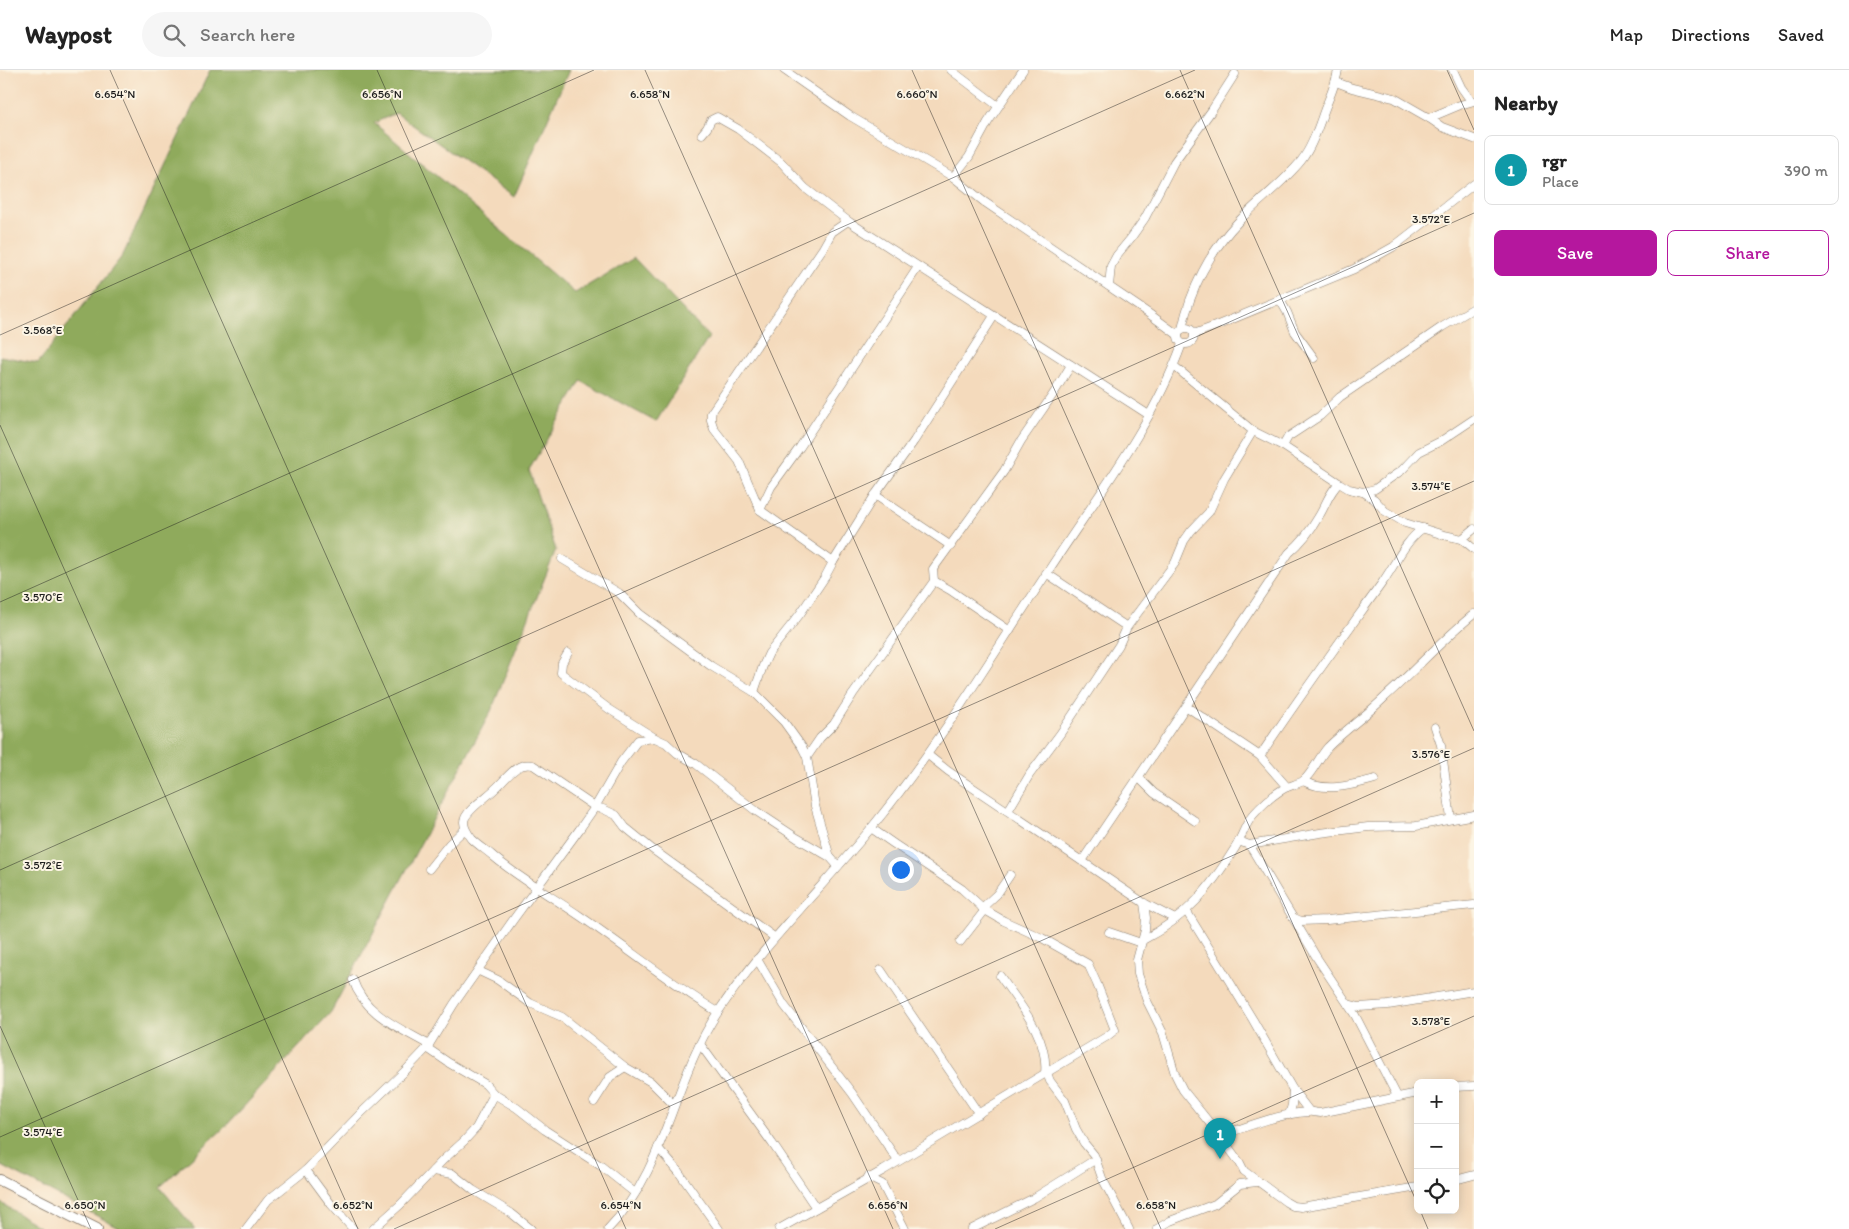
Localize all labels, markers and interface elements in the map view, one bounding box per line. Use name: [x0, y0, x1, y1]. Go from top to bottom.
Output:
search box: [142, 12, 492, 57]
text: Waypost: [25, 20, 112, 49]
icon: search: [160, 21, 188, 49]
text: Search here: [200, 23, 295, 46]
text: Map: [1610, 24, 1643, 46]
text: Directions: [1671, 24, 1750, 46]
text: Saved: [1778, 24, 1824, 46]
text: 6.654°N: [95, 87, 135, 101]
text: 6.656°N: [362, 87, 402, 101]
text: 6.658°N: [630, 87, 670, 101]
text: 6.660°N: [896, 87, 938, 101]
text: 6.662°N: [1165, 87, 1205, 101]
text: Nearby: [1494, 90, 1558, 115]
text: rgr: [1542, 149, 1567, 172]
text: 1: [1507, 161, 1515, 180]
text: 390 m: [1784, 161, 1828, 180]
text: Place: [1542, 172, 1579, 191]
text: 3.572°E: [1412, 212, 1450, 226]
button: Save: [1494, 230, 1657, 276]
button: Share: [1667, 230, 1829, 276]
text: 3.568°E: [24, 323, 63, 337]
text: 3.574°E: [1411, 479, 1451, 493]
text: 3.570°E: [23, 590, 63, 604]
text: 3.576°E: [1412, 747, 1450, 761]
your location: [888, 857, 914, 883]
text: 3.572°E: [24, 858, 62, 872]
text: 3.578°E: [1412, 1014, 1451, 1028]
map controls: [1414, 1079, 1459, 1214]
button: +: [1414, 1079, 1459, 1124]
pin: 1: [1204, 1118, 1236, 1159]
button: −: [1414, 1124, 1459, 1169]
text: 3.574°E: [23, 1125, 63, 1139]
button: locate: [1414, 1169, 1459, 1214]
text: 6.650°N: [65, 1198, 105, 1212]
text: 6.652°N: [333, 1198, 373, 1212]
text: 6.654°N: [601, 1198, 641, 1212]
text: 6.656°N: [868, 1198, 908, 1212]
text: 6.658°N: [1136, 1198, 1176, 1212]

